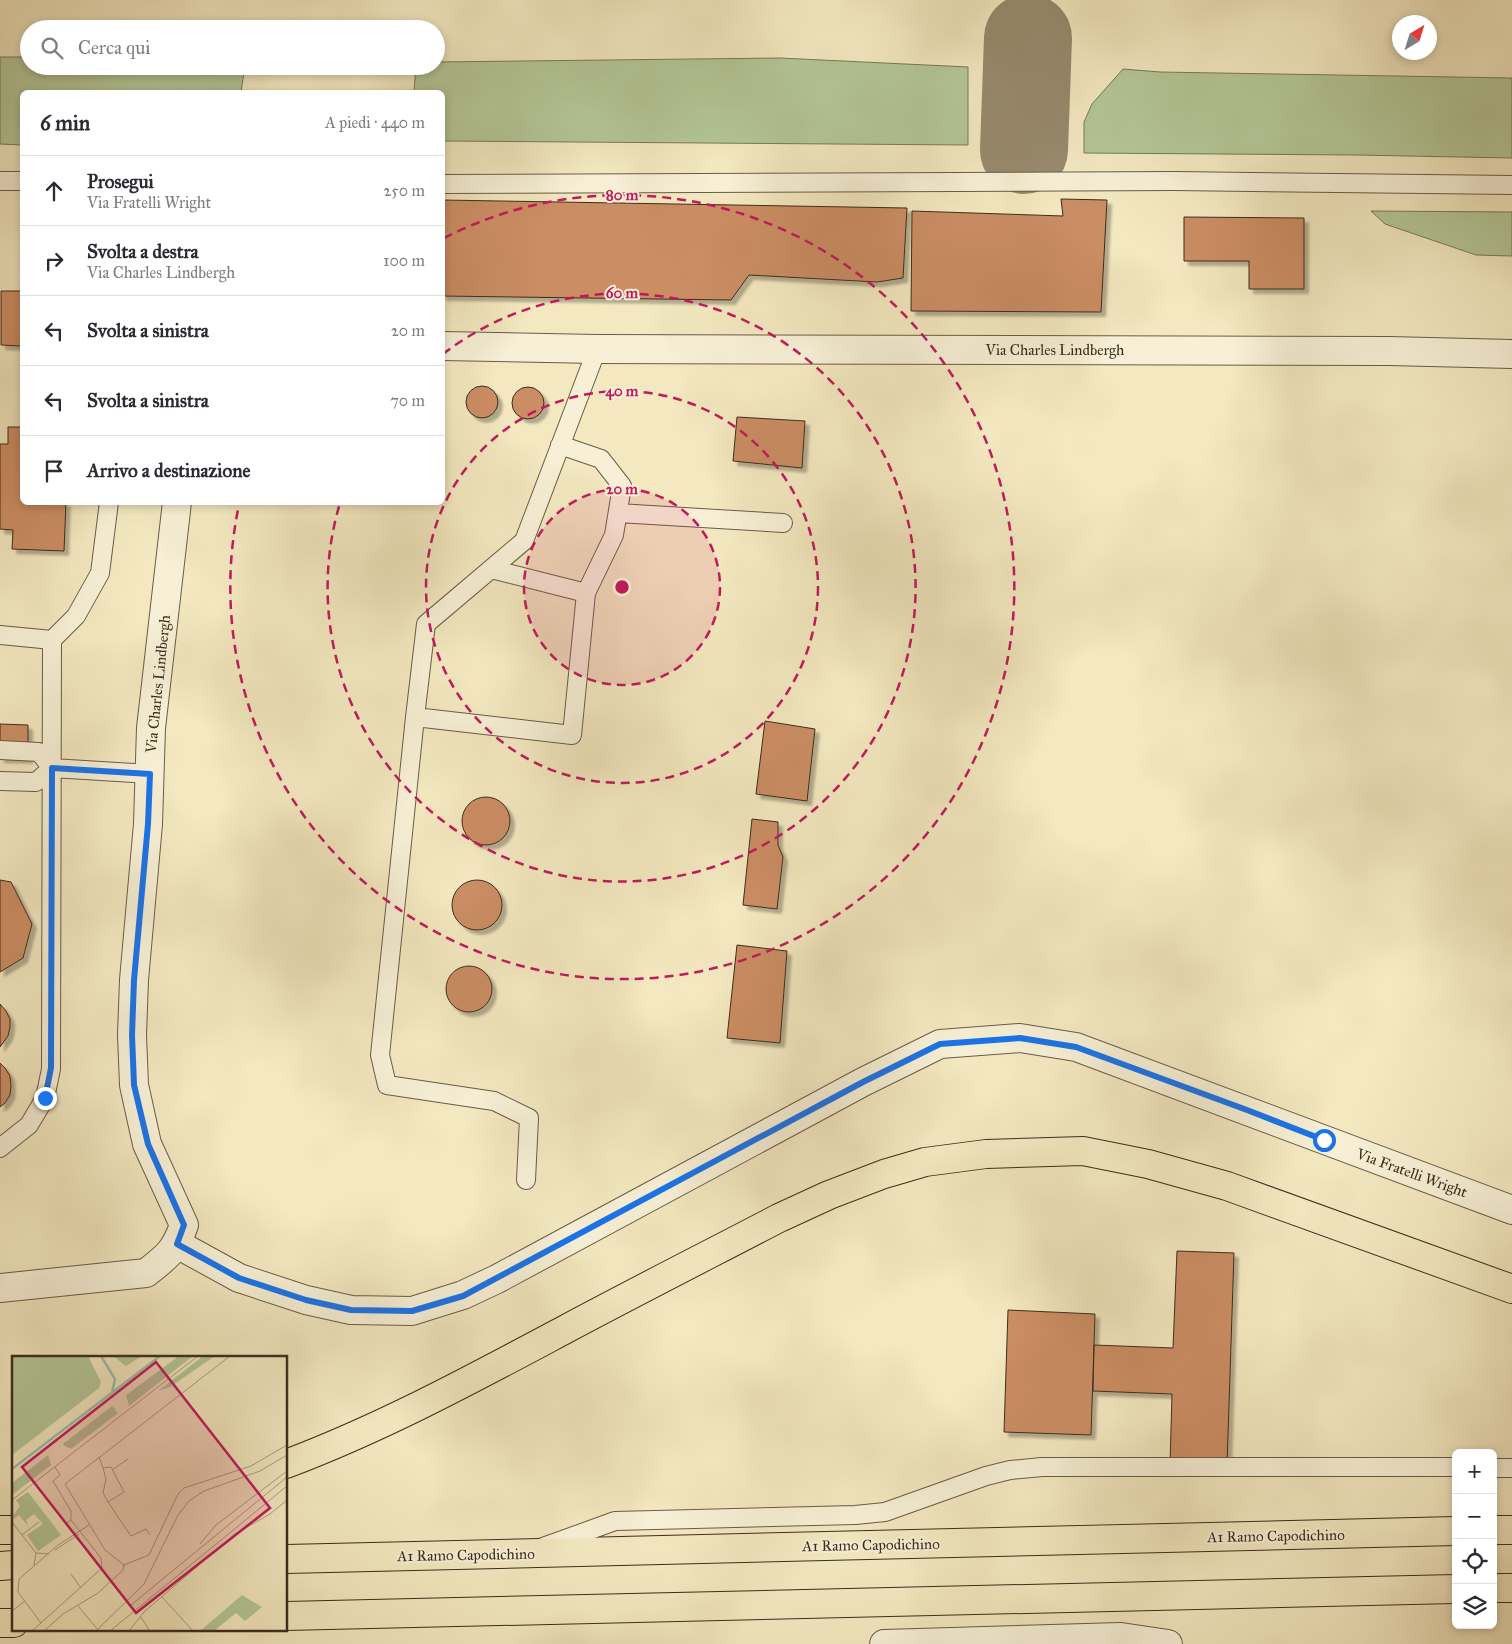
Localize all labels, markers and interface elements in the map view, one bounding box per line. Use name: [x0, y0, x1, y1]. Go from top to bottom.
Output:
north arrow: [1392, 15, 1437, 60]
search box: [20, 20, 445, 75]
icon: search: [38, 34, 66, 62]
text: Cerca qui: [78, 36, 150, 59]
text: 6 min: [40, 110, 90, 136]
text: A piedi · 440 m: [325, 113, 425, 132]
text: Prosegui: [87, 170, 154, 193]
icon: ahead: [40, 177, 68, 205]
text: 250 m: [384, 181, 425, 200]
text: 80 m: [606, 186, 639, 204]
text: Via Fratelli Wright: [87, 193, 211, 212]
text: Svolta a destra: [87, 240, 199, 263]
icon: right: [40, 247, 68, 275]
text: 100 m: [383, 251, 425, 270]
text: Via Charles Lindbergh: [87, 263, 235, 282]
text: 60 m: [606, 284, 639, 302]
icon: left: [40, 317, 68, 345]
text: Svolta a sinistra: [87, 319, 209, 342]
text: 20 m: [391, 321, 425, 340]
street label: Via Charles Lindbergh: [985, 341, 1125, 359]
text: 40 m: [606, 382, 639, 401]
icon: left: [40, 387, 68, 415]
text: Svolta a sinistra: [87, 389, 209, 412]
text: 70 m: [390, 391, 425, 410]
icon: arrive: [40, 457, 68, 485]
text: Arrivo a destinazione: [87, 459, 250, 482]
text: 20 m: [606, 480, 638, 498]
centre of rings: [613, 578, 631, 596]
street label: Via Charles Lindbergh: [142, 613, 174, 755]
route end: [34, 1087, 57, 1110]
route start: [1313, 1129, 1336, 1152]
street label: Via Fratelli Wright: [1353, 1144, 1470, 1202]
inset map: [12, 1356, 288, 1632]
map controls: [1452, 1449, 1497, 1629]
button: +: [1452, 1449, 1497, 1494]
button: −: [1452, 1494, 1497, 1539]
street label: A1 Ramo Capodichino: [1206, 1526, 1345, 1546]
street label: A1 Ramo Capodichino: [801, 1535, 940, 1555]
button: locate: [1452, 1539, 1497, 1584]
street label: A1 Ramo Capodichino: [396, 1545, 535, 1565]
button: layers: [1452, 1584, 1497, 1629]

